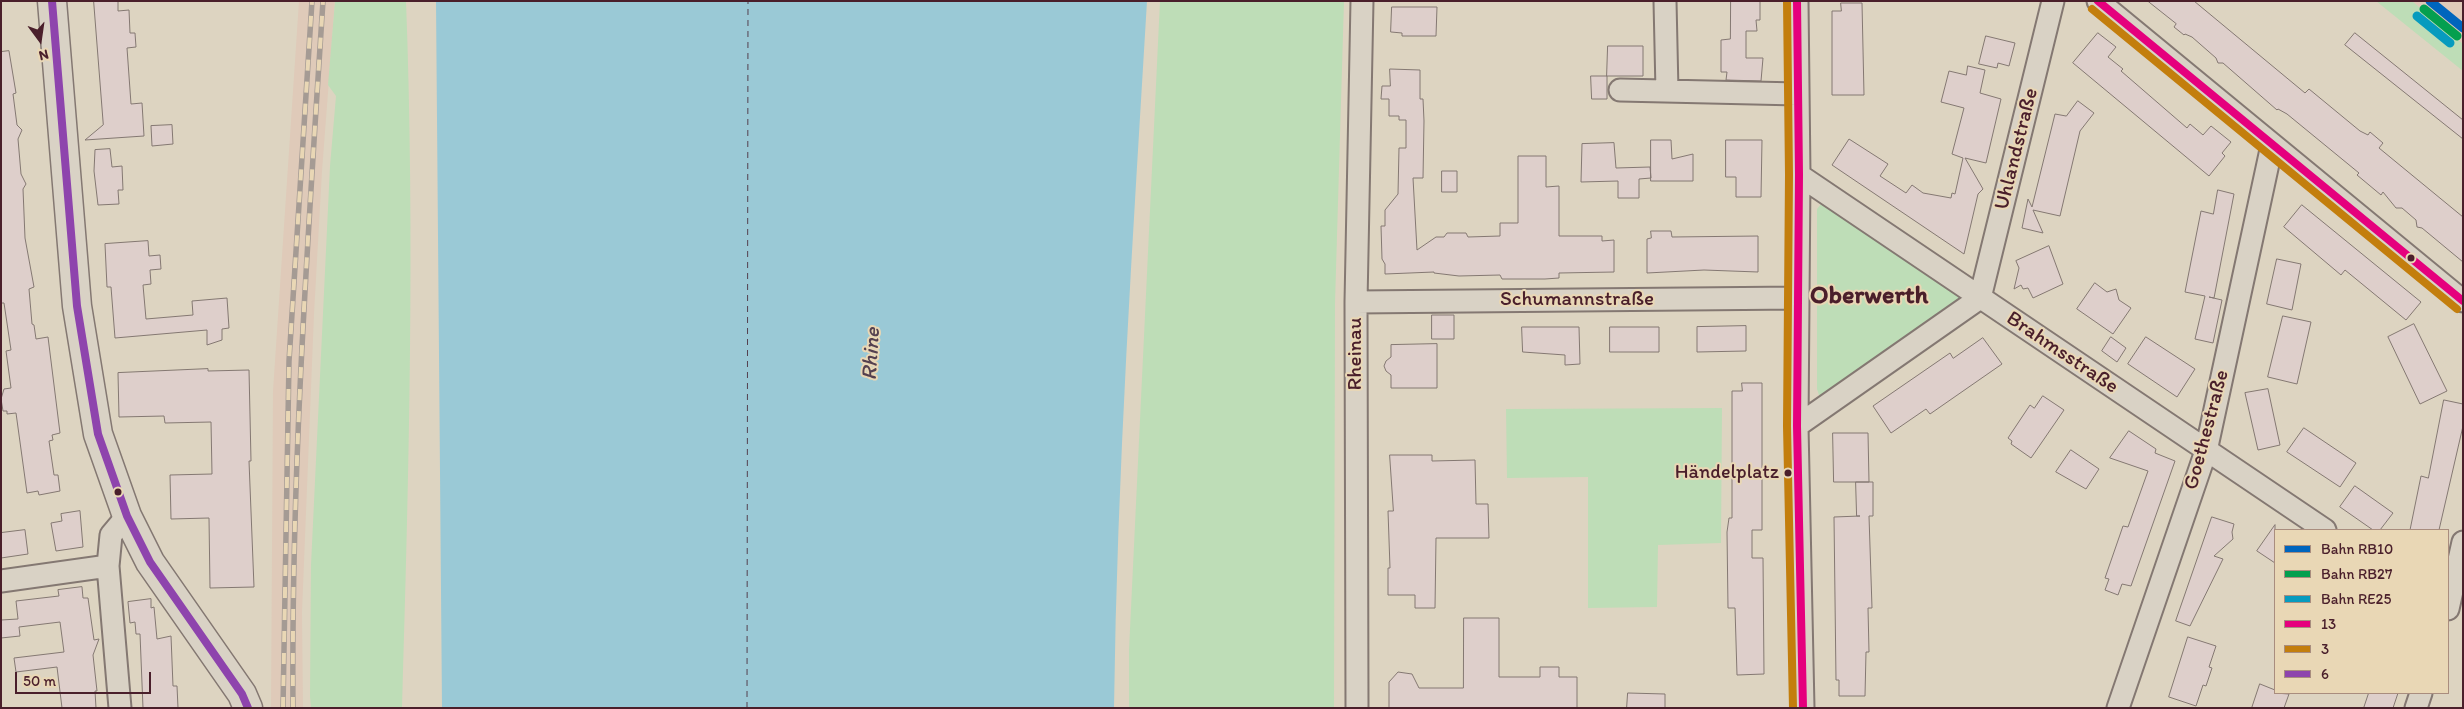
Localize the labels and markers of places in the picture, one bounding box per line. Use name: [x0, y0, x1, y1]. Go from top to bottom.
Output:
unlabelled marker: [2406, 253, 2416, 263]
place label: Händelplatz: [1675, 461, 1779, 485]
marker: Händelplatz: [1783, 468, 1793, 478]
unlabelled marker: [113, 487, 123, 497]

